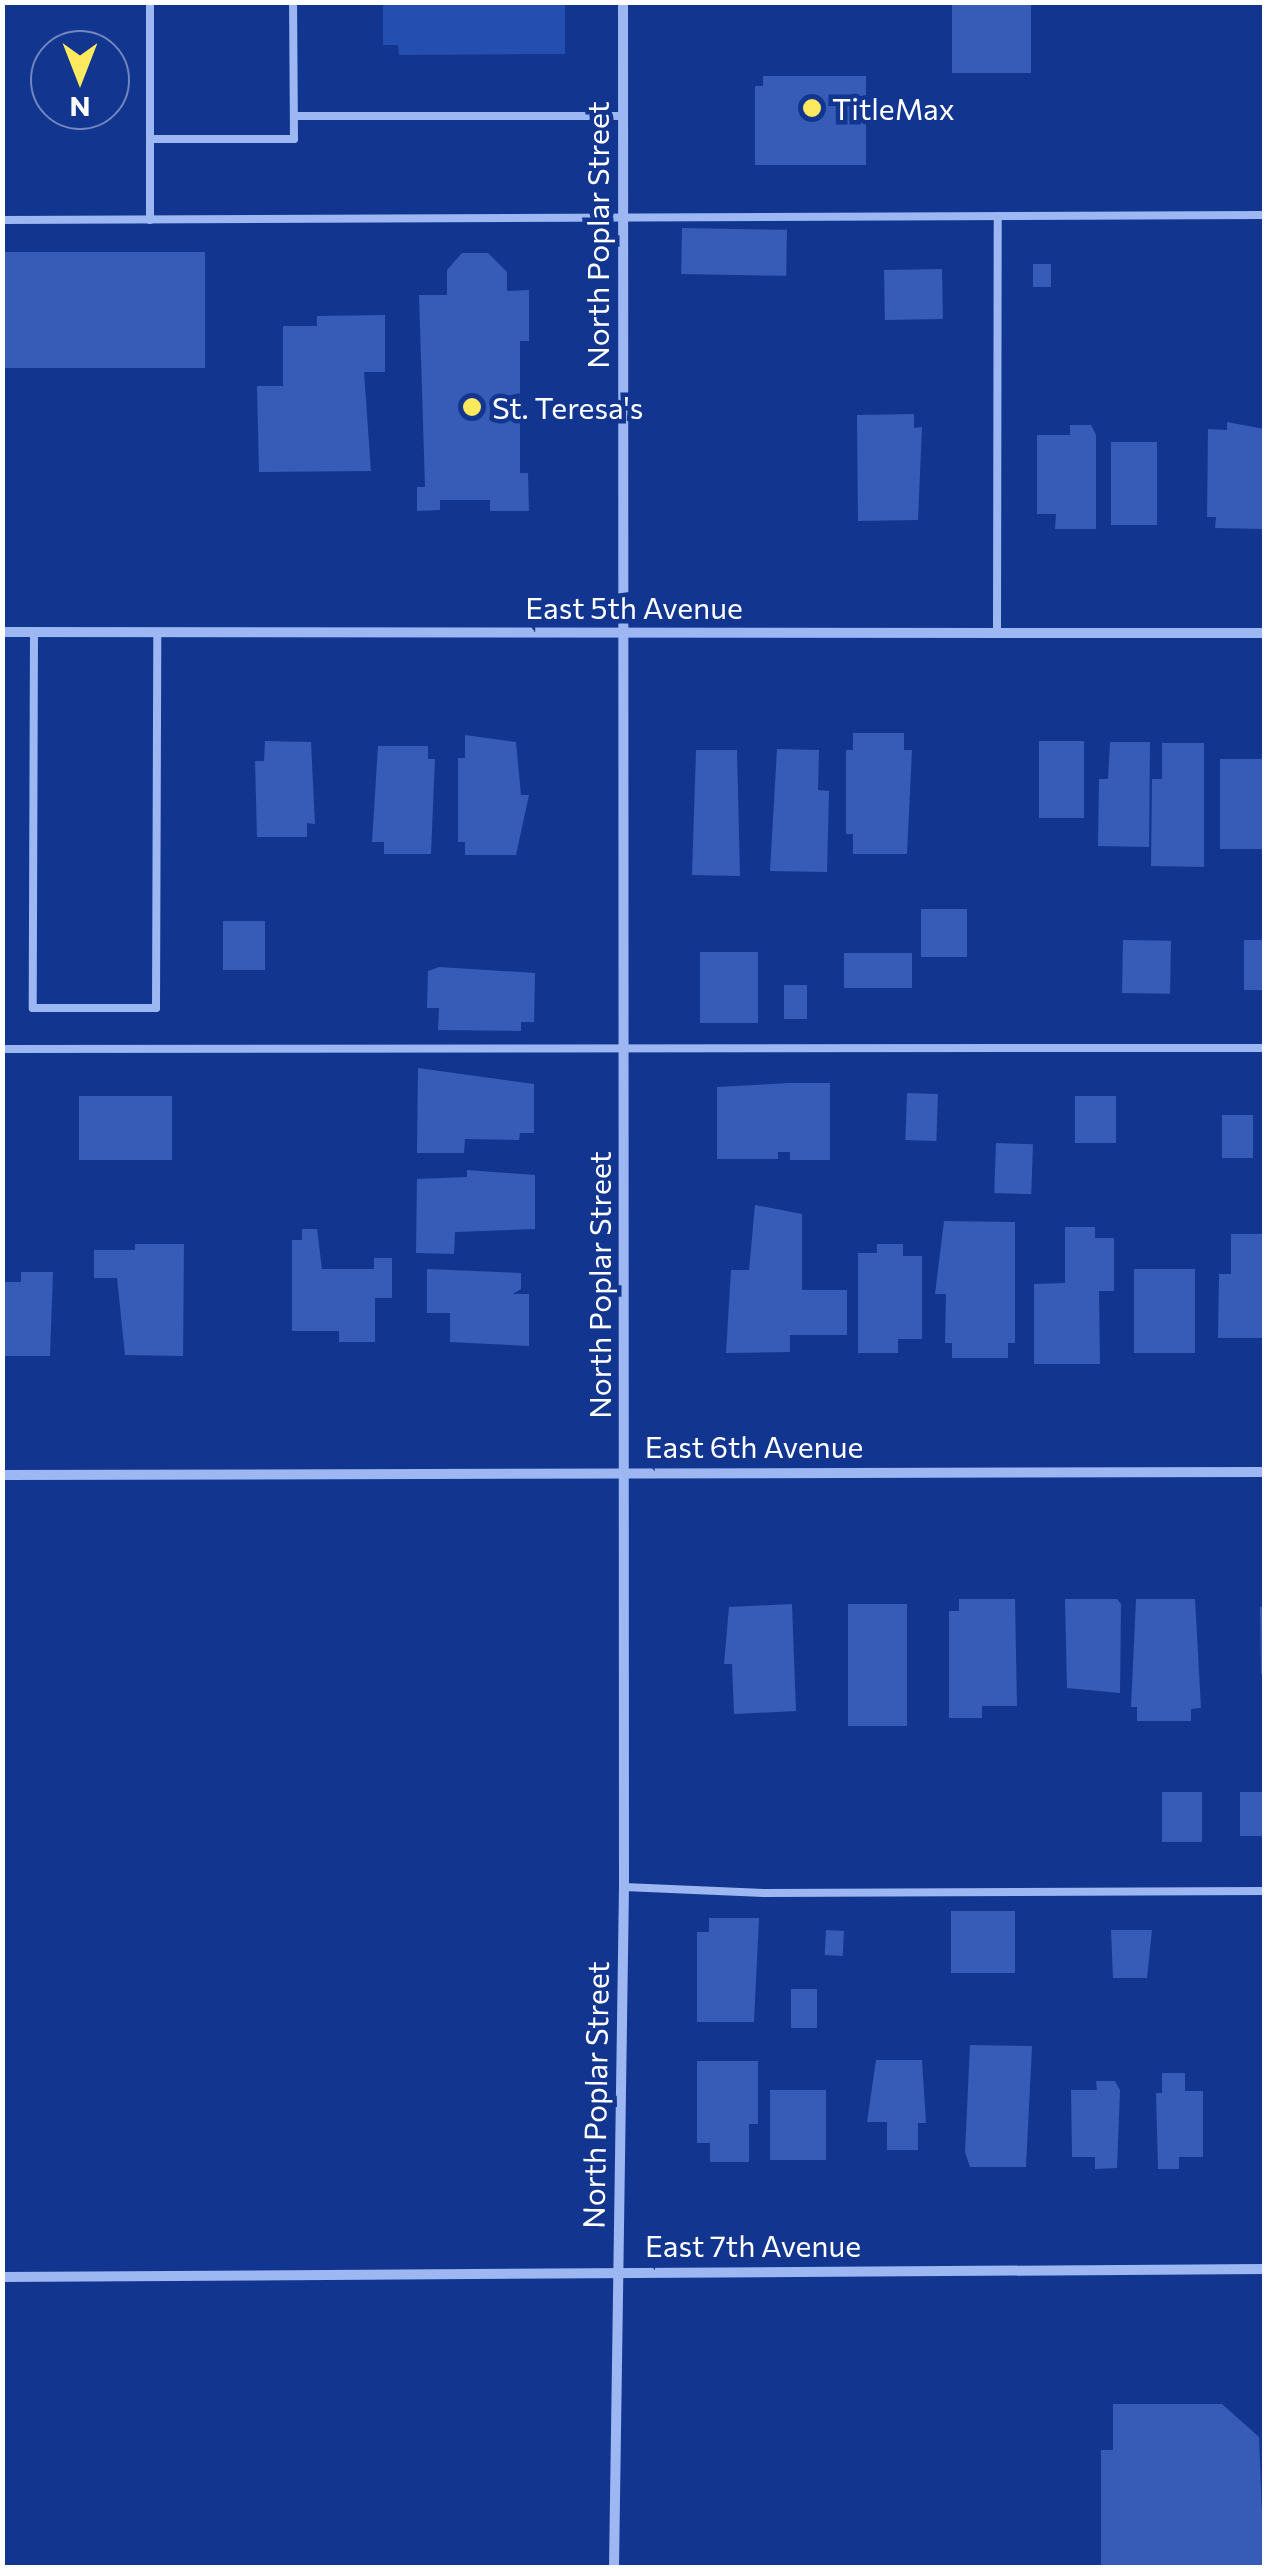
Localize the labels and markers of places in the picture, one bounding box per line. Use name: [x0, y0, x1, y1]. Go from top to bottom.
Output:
place label: TitleMax: [832, 90, 955, 126]
marker: TitleMax: [801, 97, 823, 119]
place label: St. Teresa's: [492, 389, 643, 425]
marker: St. Teresa's: [461, 396, 483, 418]

